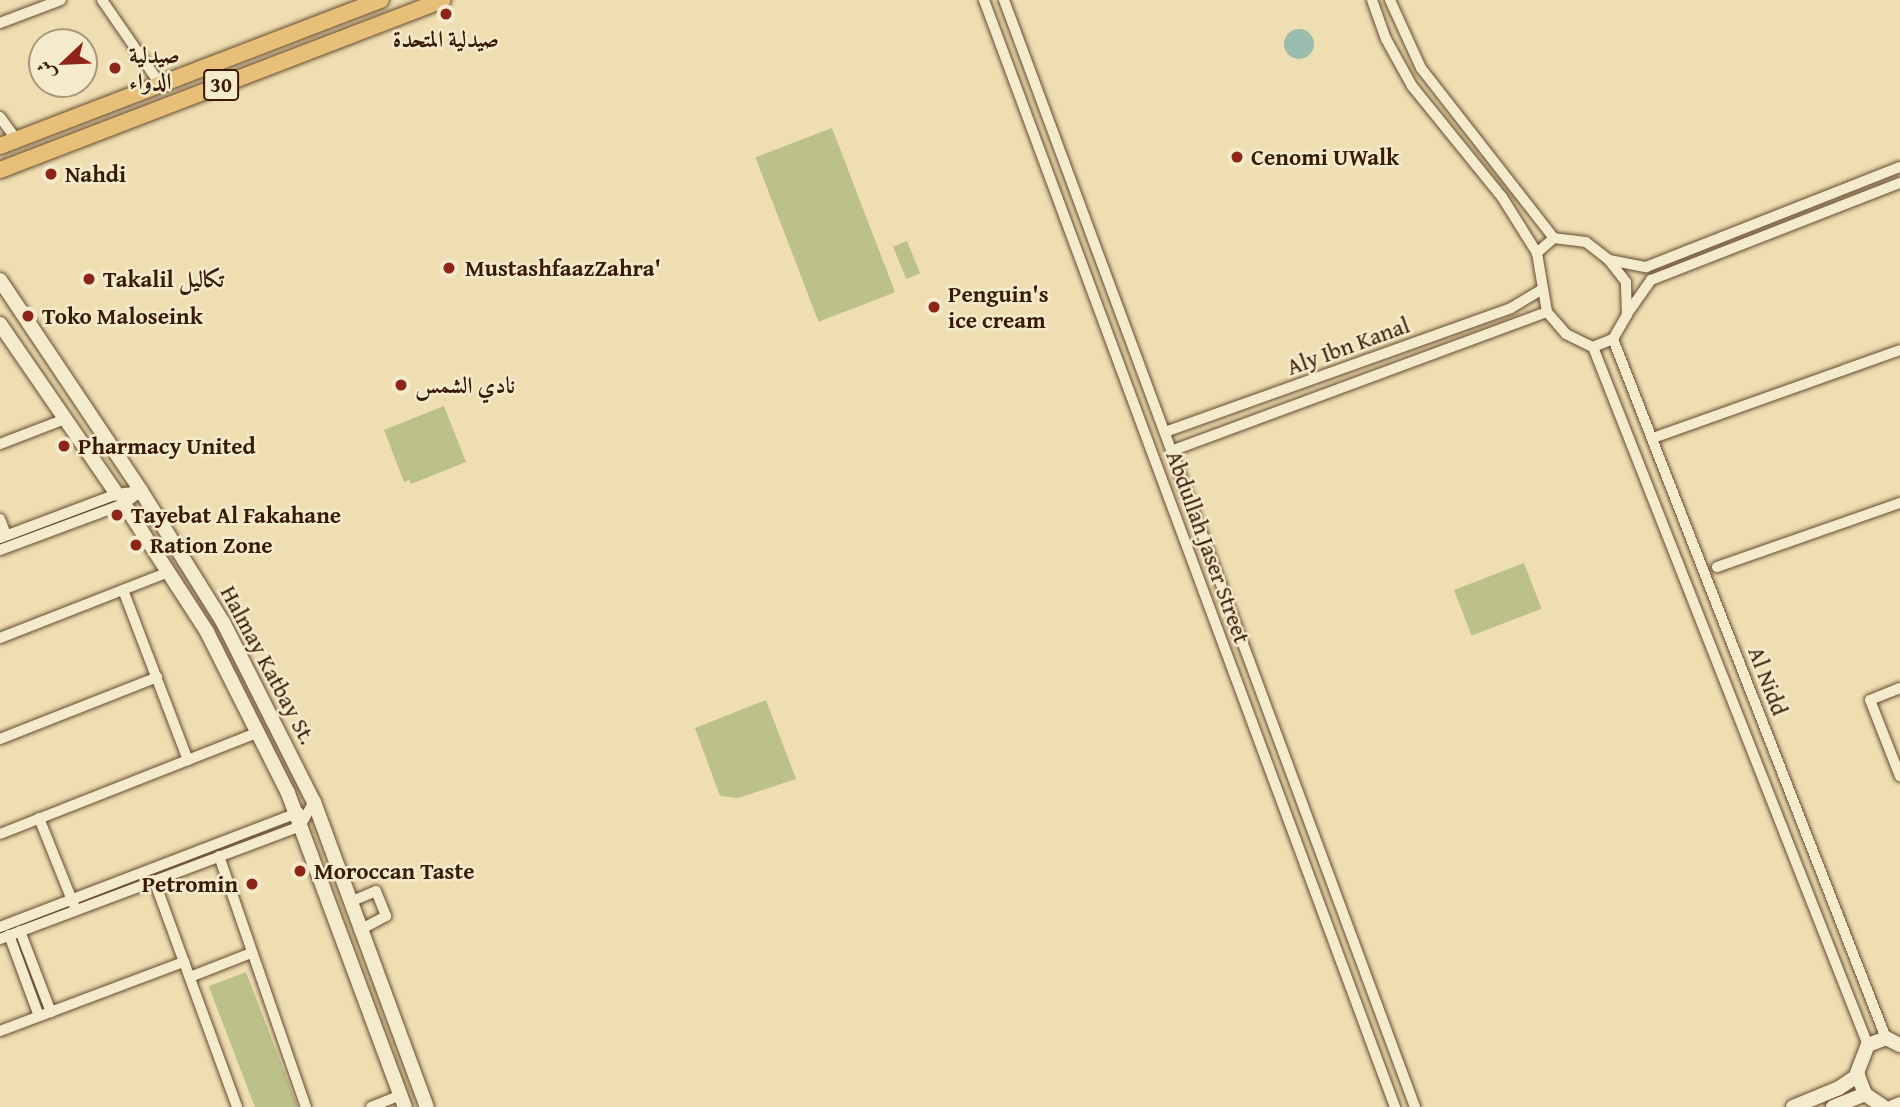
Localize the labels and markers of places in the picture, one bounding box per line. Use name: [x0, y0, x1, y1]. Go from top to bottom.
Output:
marker: صيدلية المتحدة: [438, 6, 454, 22]
place label: صيدلية المتحدة: [393, 25, 499, 53]
place label: صيدلية الدواء: [129, 41, 180, 95]
marker: صيدلية الدواء: [107, 60, 123, 76]
place label: Cenomi UWalk: [1251, 143, 1399, 171]
marker: Cenomi UWalk: [1229, 149, 1245, 165]
place label: Nahdi: [65, 160, 126, 188]
marker: Nahdi: [43, 166, 59, 182]
place label: MustashfaazZahra': [465, 254, 661, 282]
marker: MustashfaazZahra': [439, 258, 459, 278]
place label: Takalil تكاليل: [103, 265, 224, 293]
marker: Takalil تكاليل: [81, 271, 97, 287]
place label: Penguin's ice cream: [948, 280, 1049, 334]
marker: Penguin's ice cream: [926, 299, 942, 315]
place label: Toko Maloseink: [42, 302, 203, 330]
marker: Toko Maloseink: [20, 308, 36, 324]
place label: نادي الشمس: [415, 371, 515, 399]
marker: نادي الشمس: [393, 377, 409, 393]
place label: Pharmacy United: [78, 432, 256, 460]
marker: Pharmacy United: [56, 438, 72, 454]
place label: Tayebat Al Fakahane: [131, 501, 341, 529]
marker: Tayebat Al Fakahane: [109, 507, 125, 523]
place label: Ration Zone: [150, 531, 273, 559]
marker: Ration Zone: [128, 537, 144, 553]
place label: Moroccan Taste: [314, 857, 474, 885]
marker: Moroccan Taste: [292, 863, 308, 879]
place label: Petromin: [142, 870, 238, 898]
marker: Petromin: [244, 876, 260, 892]

